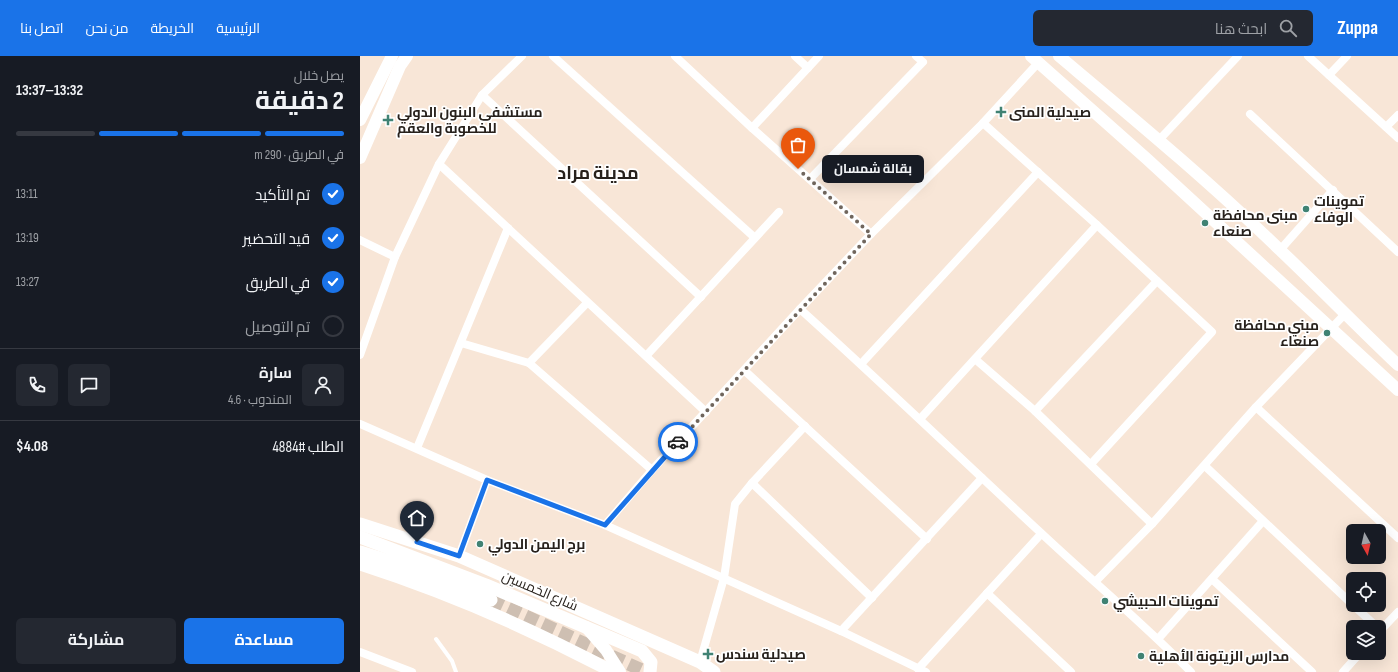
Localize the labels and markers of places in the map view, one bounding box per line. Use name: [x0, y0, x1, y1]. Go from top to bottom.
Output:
place label: مستشفى البنون الدولي للخصوبة والعقم: [397, 104, 542, 138]
place label: صيدلية المنى: [1009, 104, 1091, 121]
marker: صيدلية المنى: [996, 107, 1006, 117]
marker: مستشفى البنون الدولي للخصوبة والعقم: [382, 114, 394, 126]
pin: [781, 128, 815, 169]
callout: بقالة شمسان: [822, 155, 924, 183]
place label: تموينات الوفاء: [1314, 193, 1365, 226]
marker: تموينات الوفاء: [1301, 204, 1311, 214]
place label: مبنى محافظة صنعاء: [1213, 207, 1298, 240]
marker: مبنى محافظة صنعاء: [1200, 218, 1210, 228]
place label: مبني محافظة صنعاء: [1234, 317, 1319, 350]
marker: مبني محافظة صنعاء: [1322, 328, 1332, 338]
pin: [400, 501, 434, 542]
place label: برج اليمن الدولي: [488, 536, 585, 556]
marker: برج اليمن الدولي: [475, 539, 485, 549]
place label: تموينات الحبيشي: [1113, 593, 1219, 612]
marker: تموينات الحبيشي: [1100, 596, 1110, 606]
place label: صيدلية سندس: [716, 646, 806, 663]
place label: مدارس الزيتونة الأهلية: [1149, 648, 1289, 665]
marker: صيدلية سندس: [703, 649, 713, 659]
marker: مدارس الزيتونة الأهلية: [1136, 651, 1146, 661]

